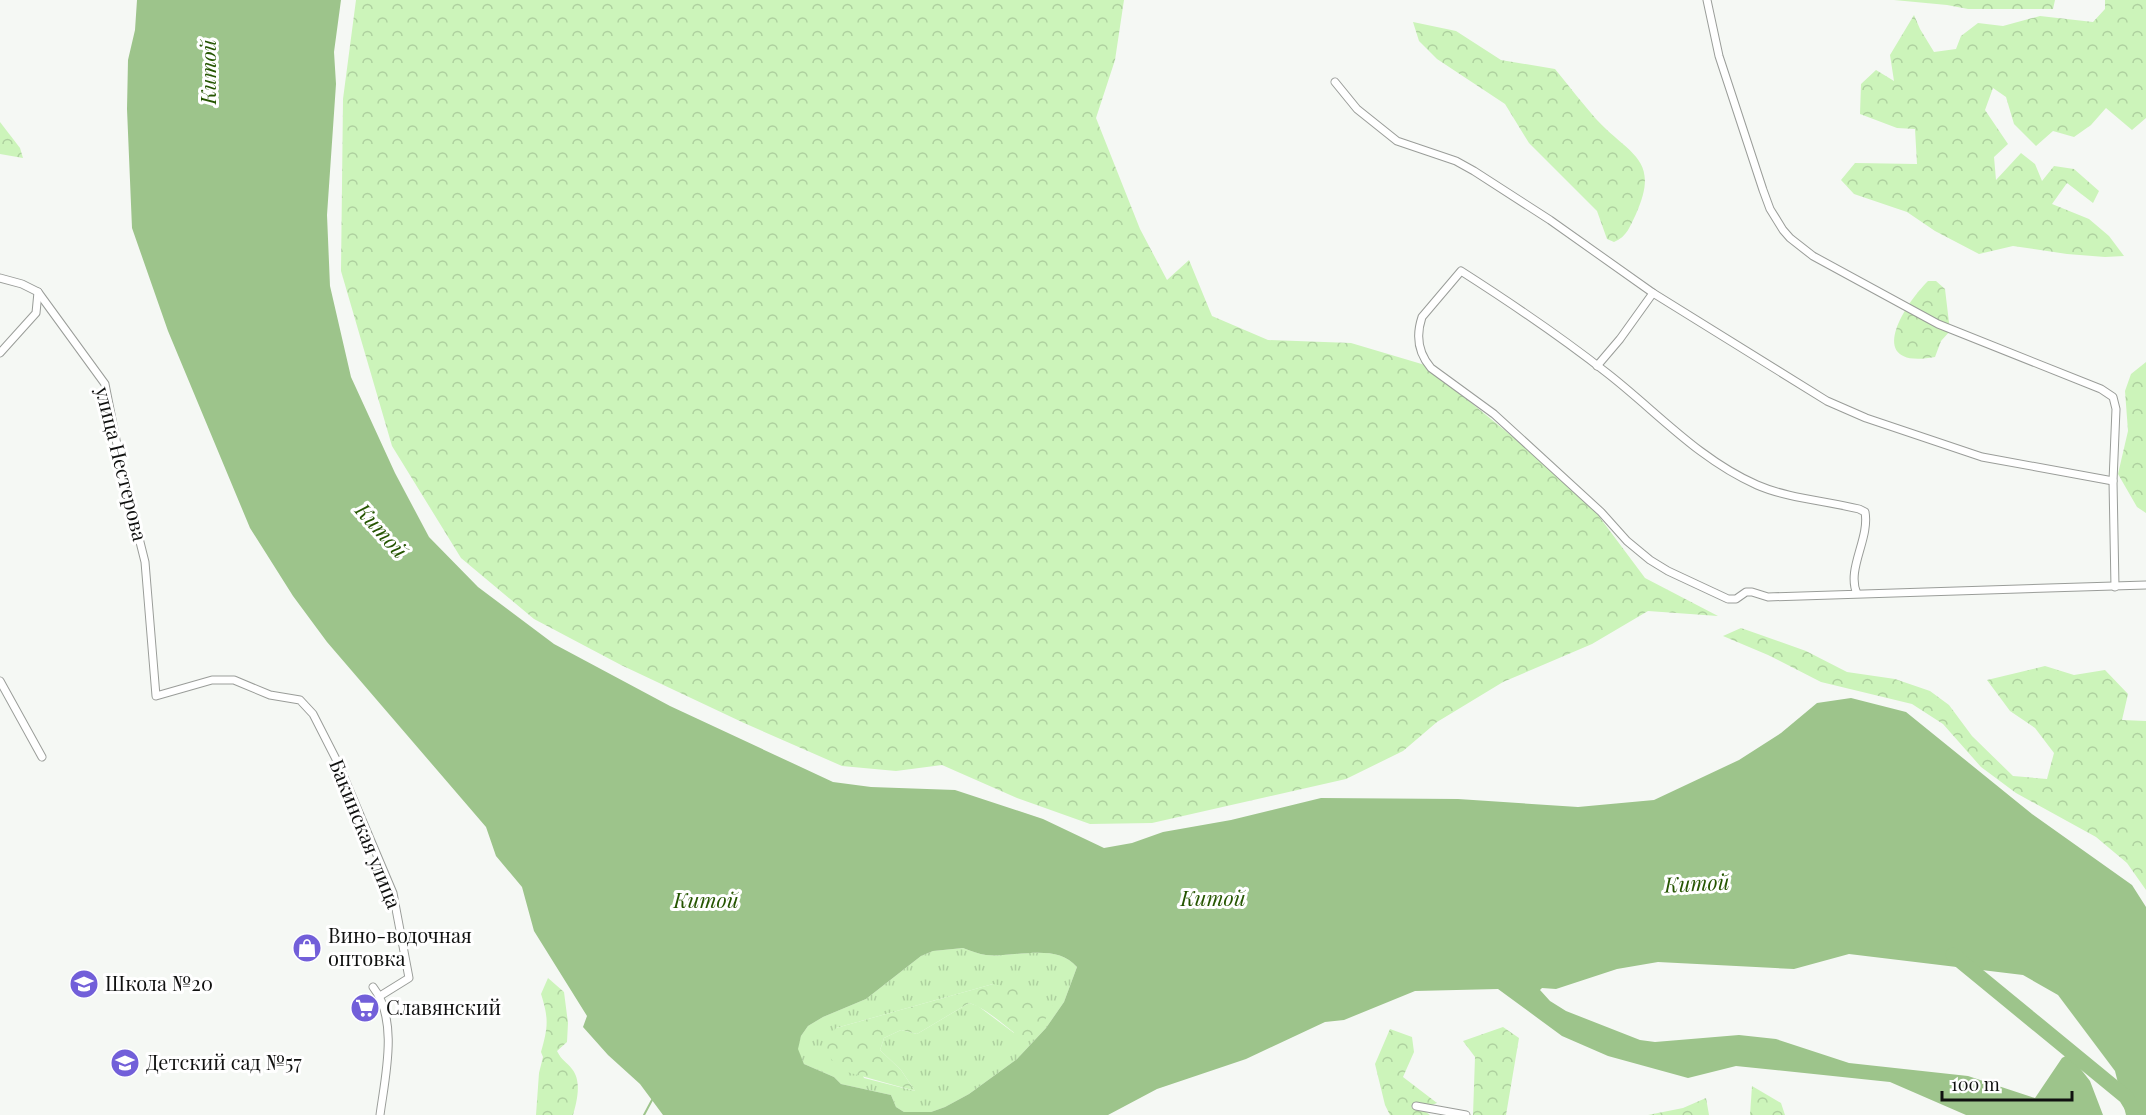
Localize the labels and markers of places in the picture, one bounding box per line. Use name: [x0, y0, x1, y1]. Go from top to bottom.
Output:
place label: Вино-водочная оптовка: [328, 921, 472, 971]
shop icon: Вино-водочная оптовка: [291, 932, 323, 964]
school or university icon: Школа №20: [68, 968, 100, 1000]
place label: Школа №20: [105, 969, 213, 996]
supermarket icon: Славянский: [349, 992, 381, 1024]
place label: Славянский: [386, 993, 501, 1020]
school or university icon: Детский сад №57: [109, 1047, 141, 1079]
place label: Детский сад №57: [146, 1048, 302, 1075]

